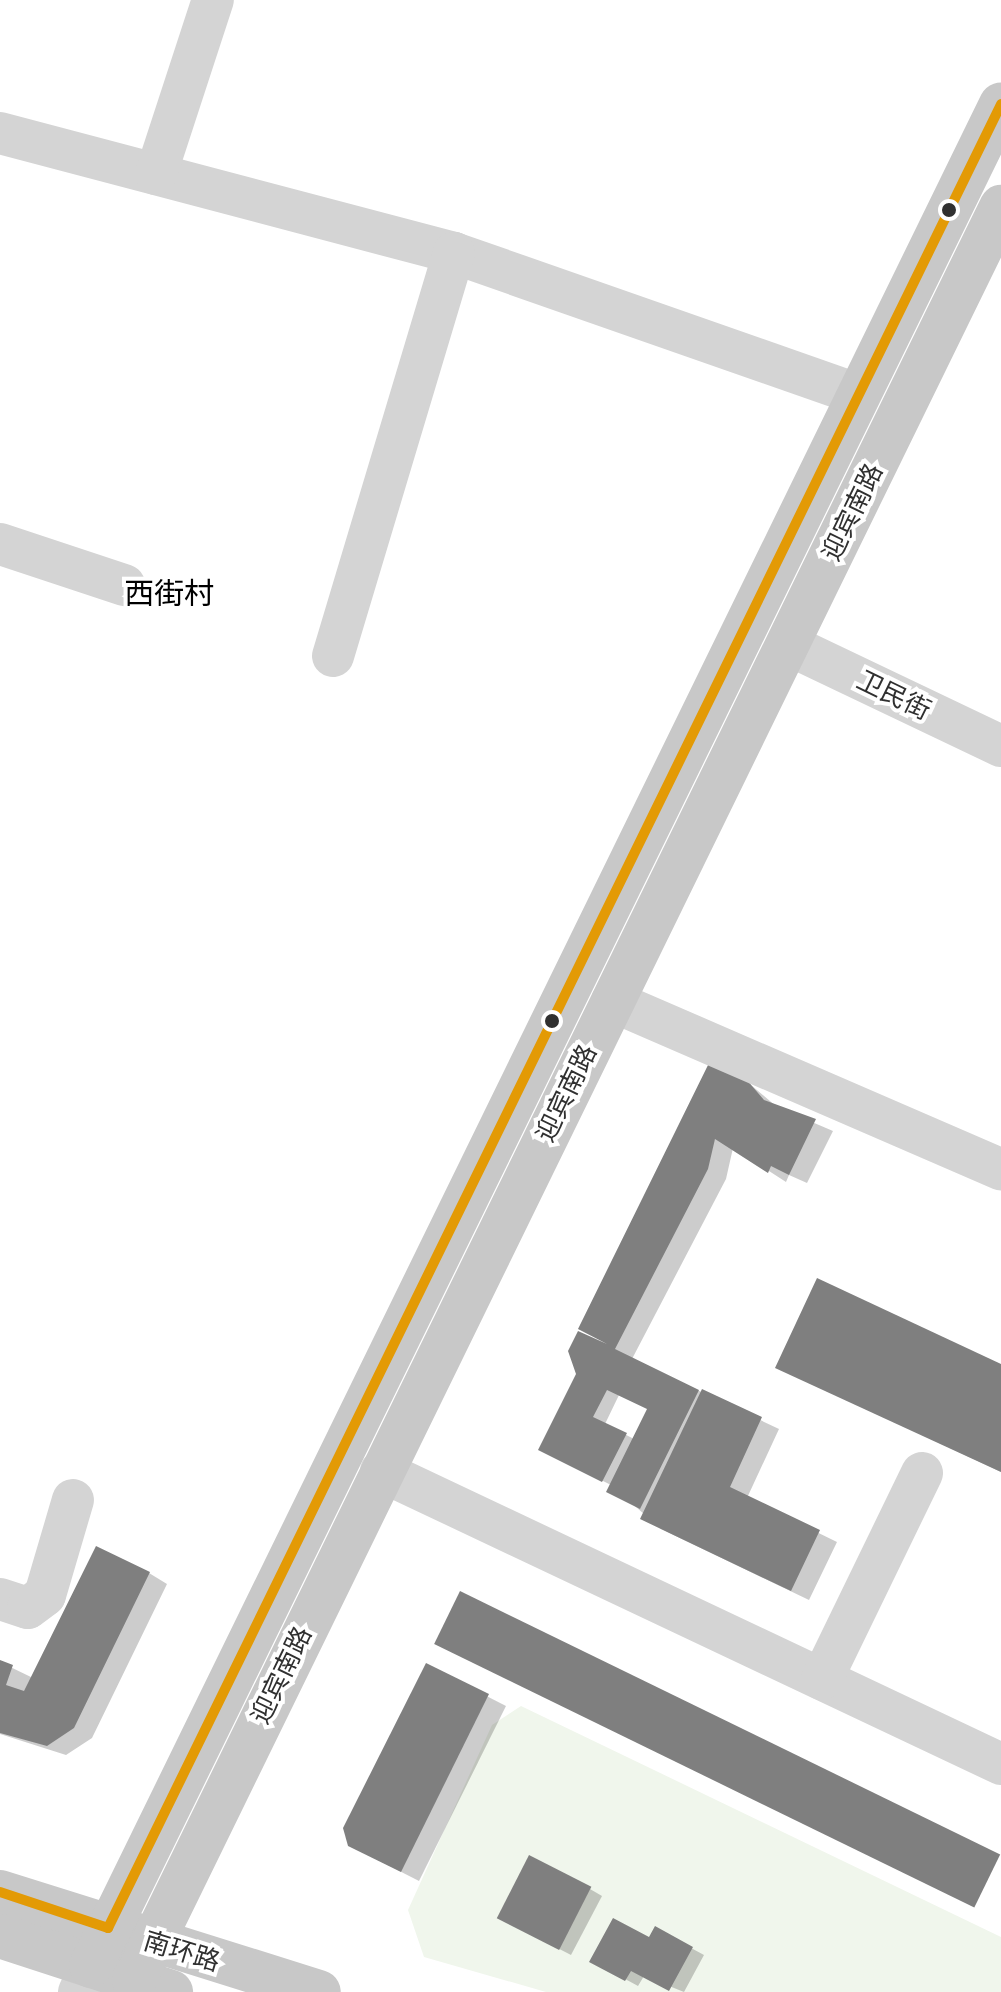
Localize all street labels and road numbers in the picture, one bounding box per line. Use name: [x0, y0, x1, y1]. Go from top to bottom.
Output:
street label: 迎宾南路: [815, 458, 889, 566]
street label: 卫民街: [852, 664, 936, 726]
street label: 迎宾南路: [529, 1039, 603, 1147]
street label: 迎宾南路: [244, 1621, 318, 1729]
street label: 南环路: [140, 1925, 224, 1977]

